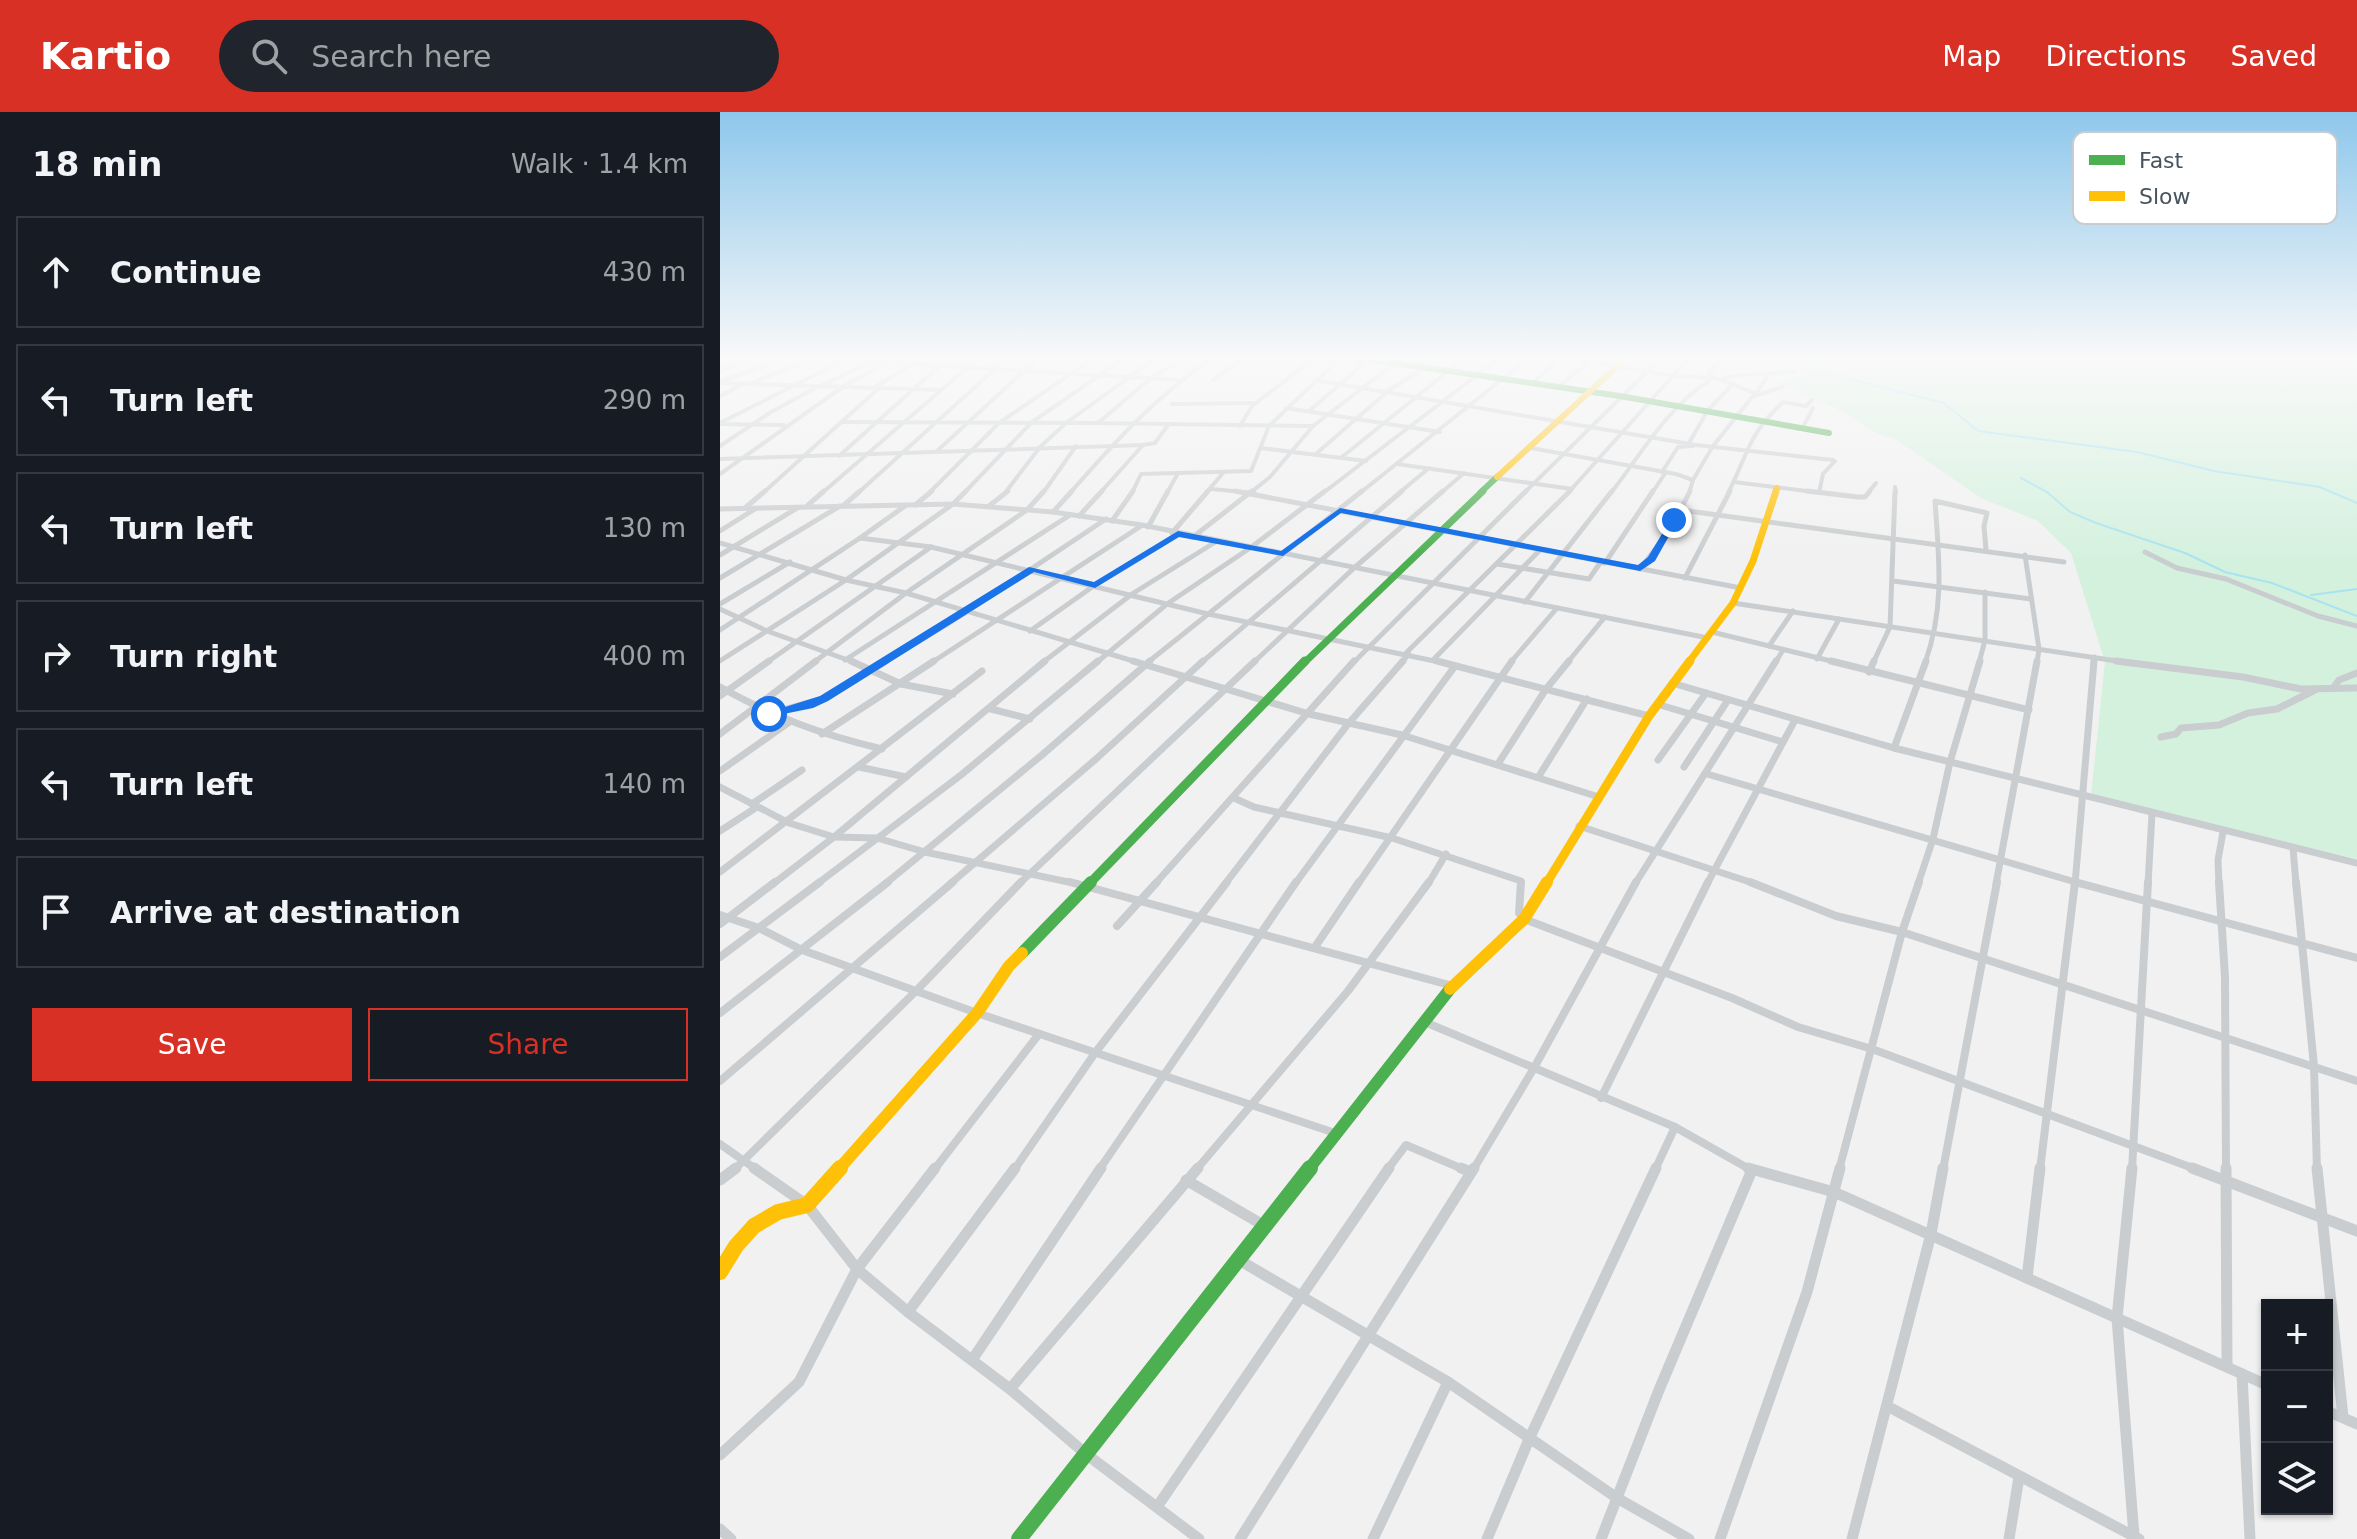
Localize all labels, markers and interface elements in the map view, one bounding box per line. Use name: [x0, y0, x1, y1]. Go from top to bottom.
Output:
search box: [219, 20, 779, 92]
text: Kartio: [40, 34, 171, 78]
icon: search: [247, 34, 291, 78]
text: Search here: [311, 39, 491, 74]
text: Map: [1942, 40, 2001, 73]
text: Directions: [2045, 40, 2186, 73]
text: Saved: [2230, 40, 2317, 73]
legend: [2073, 132, 2337, 224]
text: 18 min: [32, 144, 162, 184]
text: Fast: [2139, 148, 2184, 173]
text: Walk · 1.4 km: [511, 149, 688, 179]
text: Slow: [2139, 184, 2191, 209]
icon: ahead: [34, 250, 78, 294]
text: Continue: [110, 255, 262, 290]
text: 430 m: [603, 257, 686, 287]
icon: left: [34, 378, 78, 422]
text: Turn left: [110, 383, 253, 418]
text: 290 m: [603, 385, 686, 415]
route end: [1656, 502, 1692, 538]
icon: left: [34, 506, 78, 550]
text: Turn left: [110, 511, 253, 546]
text: 130 m: [603, 513, 686, 543]
icon: right: [34, 634, 78, 678]
text: Turn right: [110, 639, 277, 674]
text: 400 m: [603, 641, 686, 671]
route start: [751, 696, 787, 732]
icon: left: [34, 762, 78, 806]
text: Turn left: [110, 767, 253, 802]
text: 140 m: [603, 769, 686, 799]
icon: arrive: [34, 890, 78, 934]
text: Arrive at destination: [110, 895, 461, 930]
button: Save: [32, 1008, 352, 1081]
button: Share: [368, 1008, 688, 1081]
map controls: [2261, 1299, 2333, 1515]
button: +: [2261, 1299, 2333, 1371]
button: −: [2261, 1371, 2333, 1443]
button: layers: [2261, 1443, 2333, 1515]

